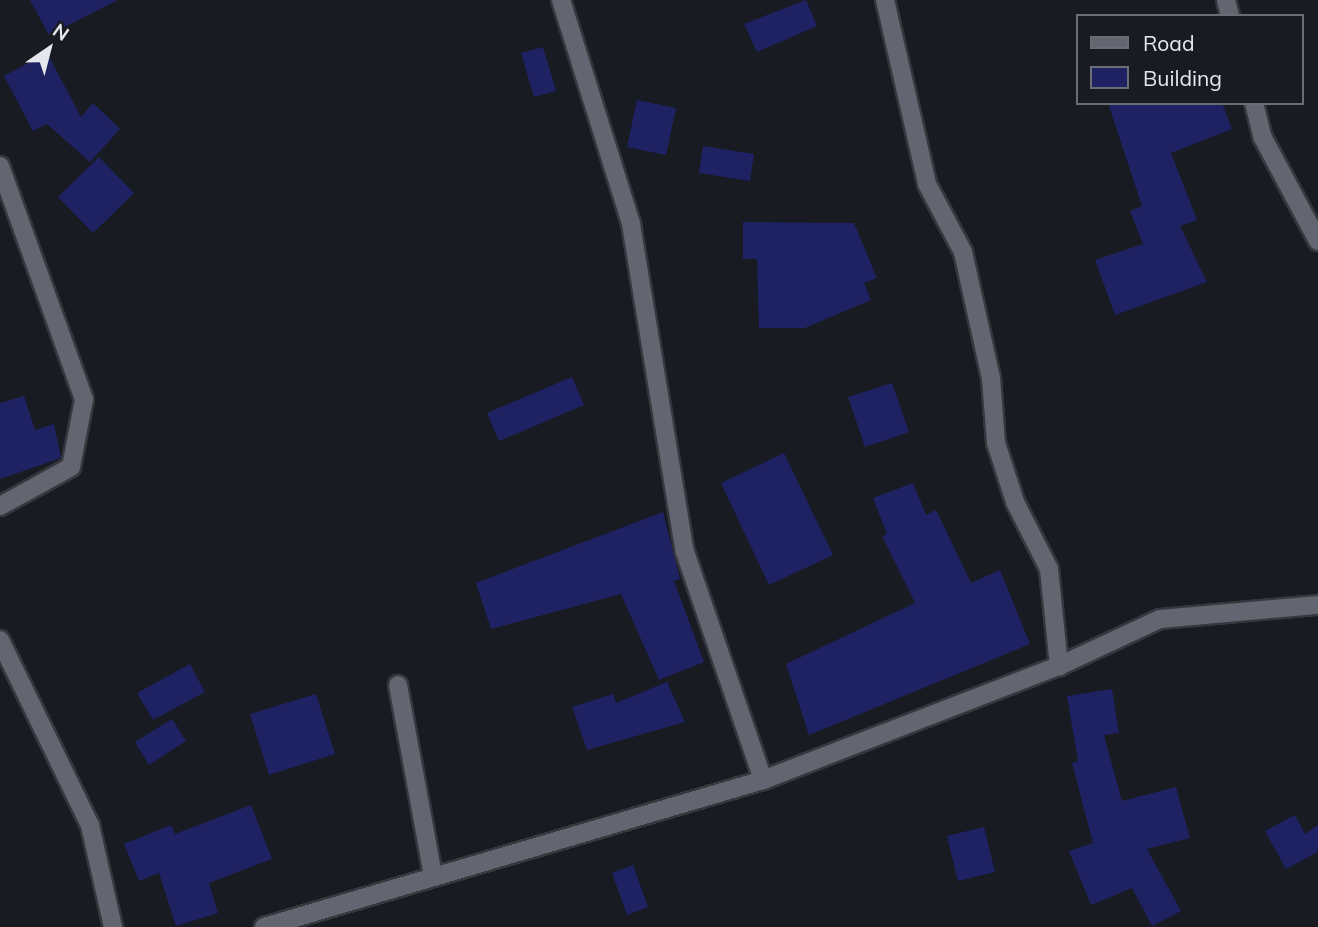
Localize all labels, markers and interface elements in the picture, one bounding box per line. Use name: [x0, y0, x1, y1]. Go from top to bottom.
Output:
north arrow: [14, 14, 84, 84]
legend: [1076, 14, 1304, 105]
text: N: [48, 18, 74, 46]
text: Road: [1143, 30, 1194, 56]
text: Building: [1143, 65, 1222, 91]

